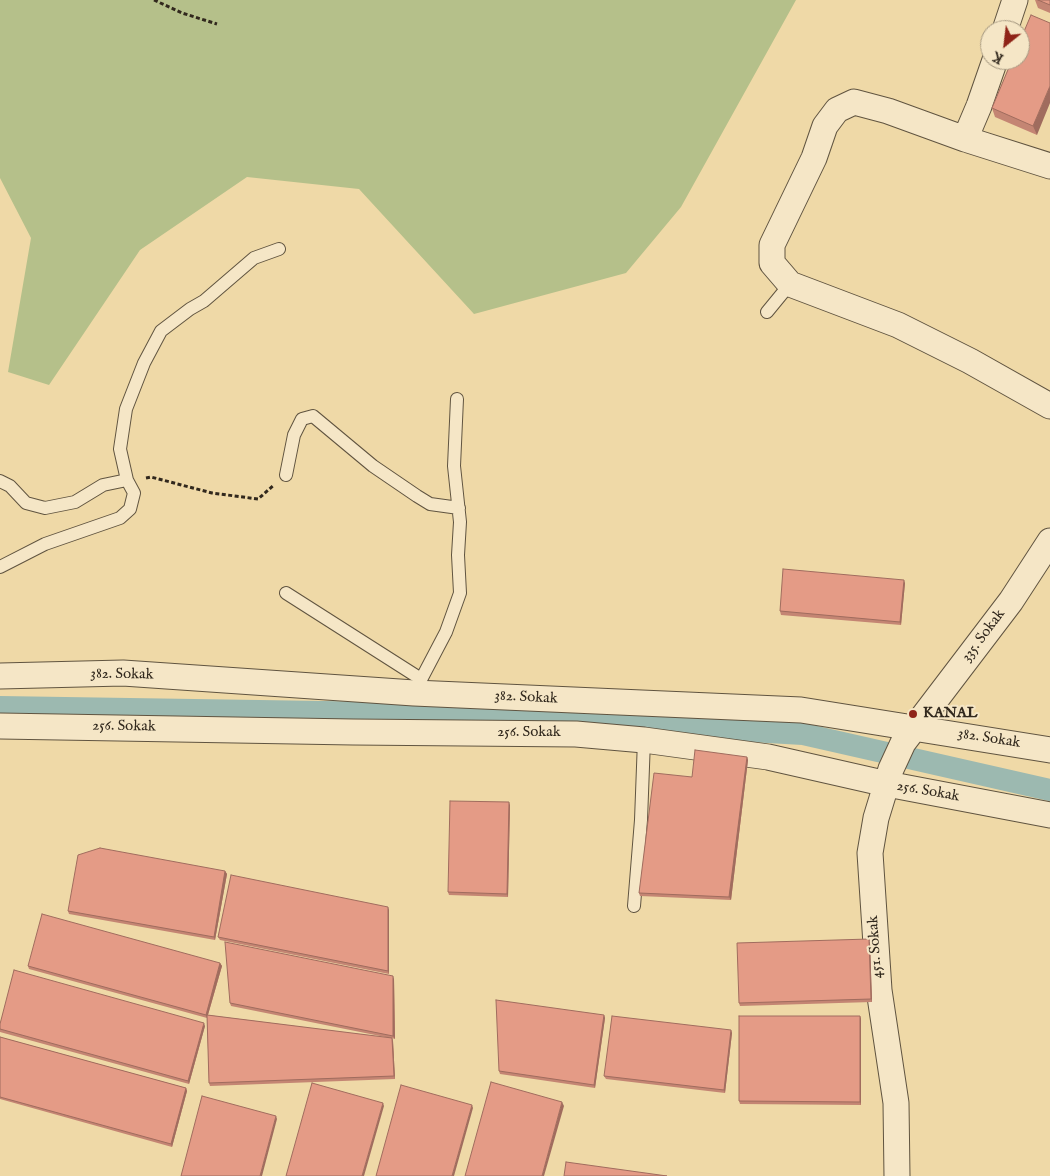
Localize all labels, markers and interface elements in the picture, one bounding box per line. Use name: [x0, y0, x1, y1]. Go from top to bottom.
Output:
north arrow: [980, 20, 1030, 70]
text: K: [989, 47, 1007, 68]
street label: 335. Sokak: [958, 606, 1010, 666]
street label: 382. Sokak: [90, 665, 154, 685]
street label: 382. Sokak: [494, 687, 558, 709]
place label: KANAL: [923, 705, 977, 723]
marker: KANAL: [907, 708, 919, 720]
street label: 256. Sokak: [92, 717, 156, 737]
street label: 256. Sokak: [497, 724, 561, 742]
street label: 382. Sokak: [956, 725, 1022, 753]
street label: 256. Sokak: [895, 778, 961, 806]
street label: 451. Sokak: [865, 915, 887, 979]

